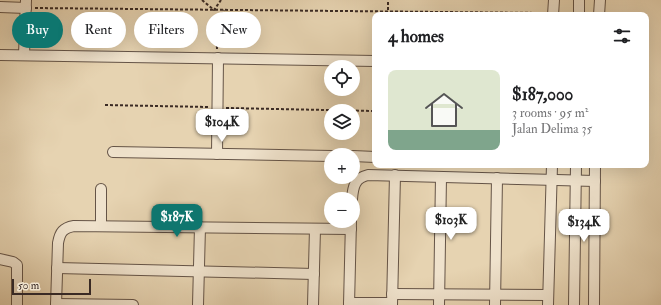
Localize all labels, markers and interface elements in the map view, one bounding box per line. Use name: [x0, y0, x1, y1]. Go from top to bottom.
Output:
chip: Buy: [12, 12, 63, 48]
chip: Rent: [71, 12, 126, 48]
chip: Filters: [134, 12, 198, 48]
chip: New: [206, 12, 261, 48]
icon: filters: [611, 25, 633, 47]
text: 4 homes: [388, 26, 444, 47]
map controls: [324, 60, 360, 228]
button: locate: [324, 60, 360, 96]
text: $187,000: [512, 84, 573, 105]
icon: home: [420, 86, 468, 134]
button: layers: [324, 104, 360, 140]
text: 3 rooms · 95 m²: [512, 105, 588, 121]
pin: $104K: [194, 109, 250, 143]
text: $104K: [205, 114, 239, 130]
text: Jalan Delima 35: [512, 121, 592, 137]
button: +: [324, 148, 360, 184]
button: −: [324, 192, 360, 228]
pin: $187K: [149, 204, 205, 238]
pin: $103K: [423, 207, 479, 241]
text: $187K: [160, 209, 194, 225]
pin: $134K: [556, 209, 612, 243]
text: $103K: [435, 212, 467, 228]
text: $134K: [567, 214, 601, 230]
scale bar: [12, 277, 91, 296]
text: 50 m: [18, 279, 39, 292]

